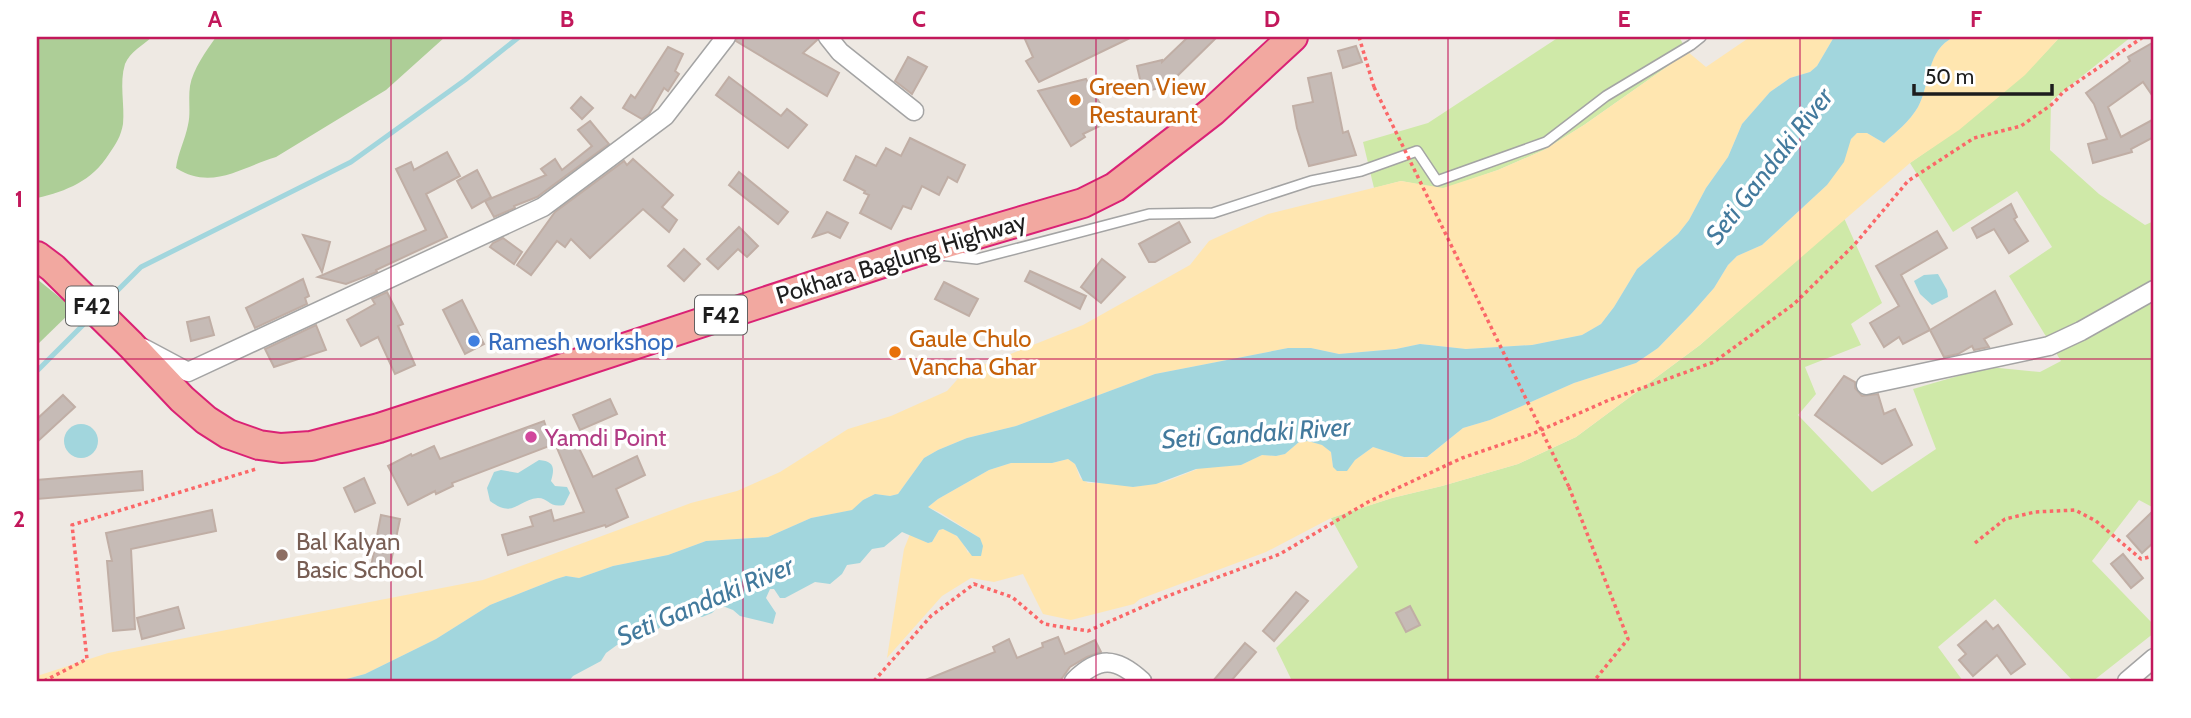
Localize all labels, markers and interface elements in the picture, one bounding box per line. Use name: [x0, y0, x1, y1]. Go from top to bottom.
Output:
text: A: [208, 5, 223, 33]
text: B: [560, 5, 574, 33]
text: C: [912, 5, 926, 33]
text: D: [1264, 5, 1280, 33]
text: E: [1617, 5, 1631, 33]
text: F: [1970, 5, 1982, 33]
scale bar: [1914, 52, 2053, 96]
text: 50 m: [1925, 64, 1974, 89]
place label: Green View Restaurant: [1089, 72, 1207, 129]
water label: Seti Gandaki River: [1698, 81, 1840, 250]
marker: Green View Restaurant: [1067, 92, 1083, 108]
text: 1: [15, 185, 23, 213]
street label: Pokhara Baglung Highway: [772, 206, 1030, 310]
road number: F42: [66, 286, 118, 326]
road number: F42: [695, 296, 747, 334]
place label: Gaule Chulo Vancha Ghar: [909, 324, 1037, 381]
place label: Ramesh workshop: [488, 327, 674, 356]
marker: Ramesh workshop: [466, 333, 482, 349]
marker: Gaule Chulo Vancha Ghar: [887, 344, 903, 360]
water label: Seti Gandaki River: [1161, 410, 1352, 456]
place label: Yamdi Point: [544, 423, 666, 452]
marker: Yamdi Point: [523, 429, 539, 445]
text: 2: [13, 505, 25, 533]
place label: Bal Kalyan Basic School: [296, 527, 423, 584]
marker: Bal Kalyan Basic School: [274, 547, 290, 563]
water label: Seti Gandaki River: [612, 549, 799, 653]

